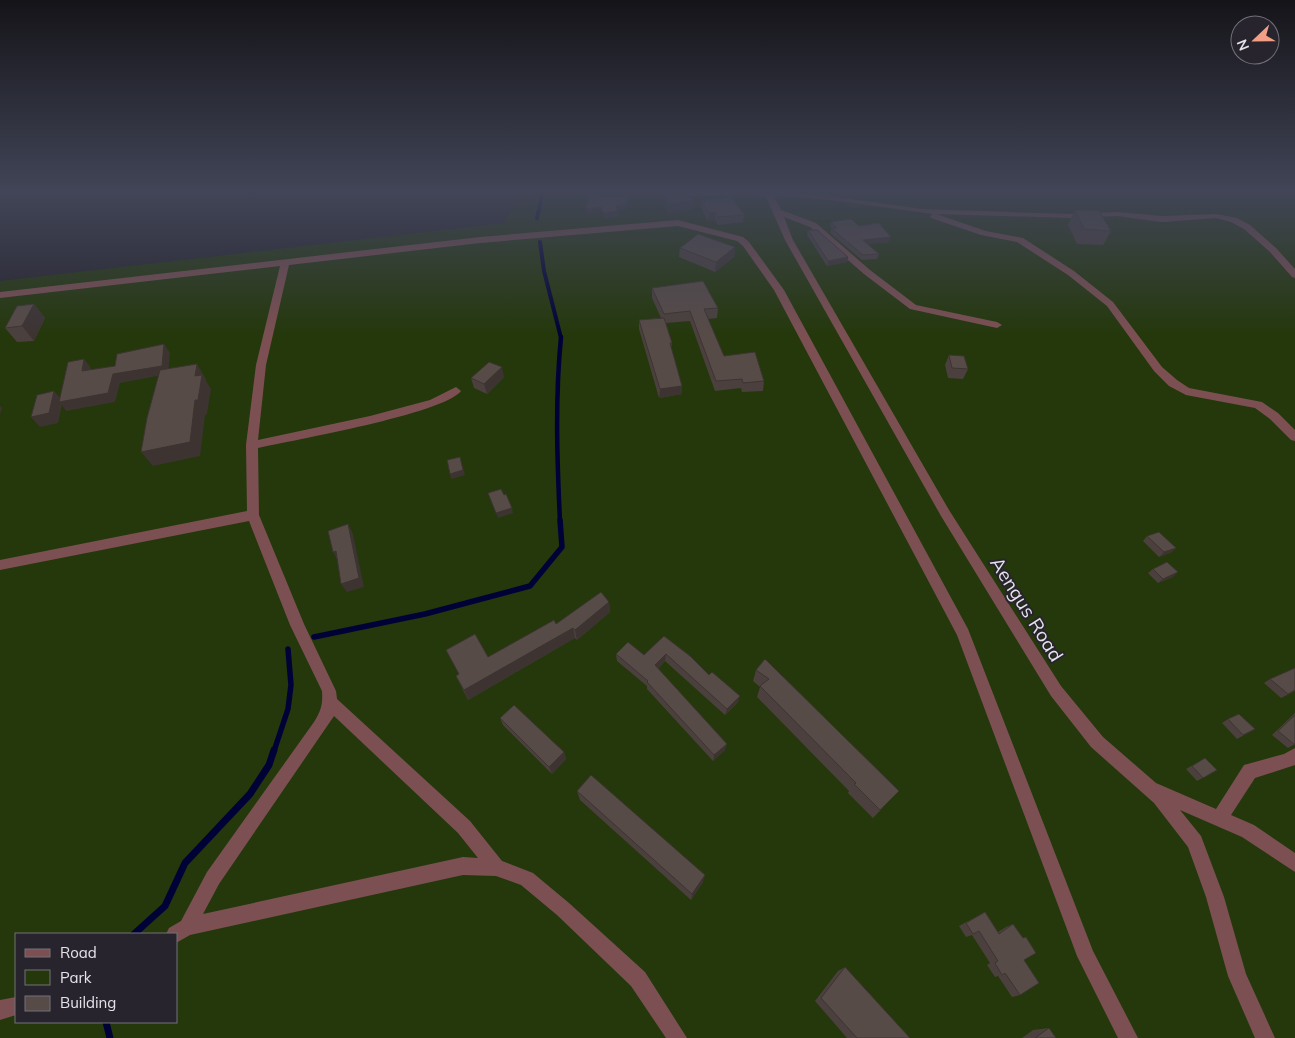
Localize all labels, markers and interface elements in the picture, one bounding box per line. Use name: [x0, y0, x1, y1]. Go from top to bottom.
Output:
north arrow: [1230, 15, 1280, 65]
text: N: [1233, 37, 1253, 53]
street label: Aengus Road: [985, 552, 1069, 666]
legend: [15, 933, 178, 1023]
text: Road: [60, 943, 97, 962]
text: Park: [60, 968, 92, 987]
text: Building: [60, 993, 116, 1012]

